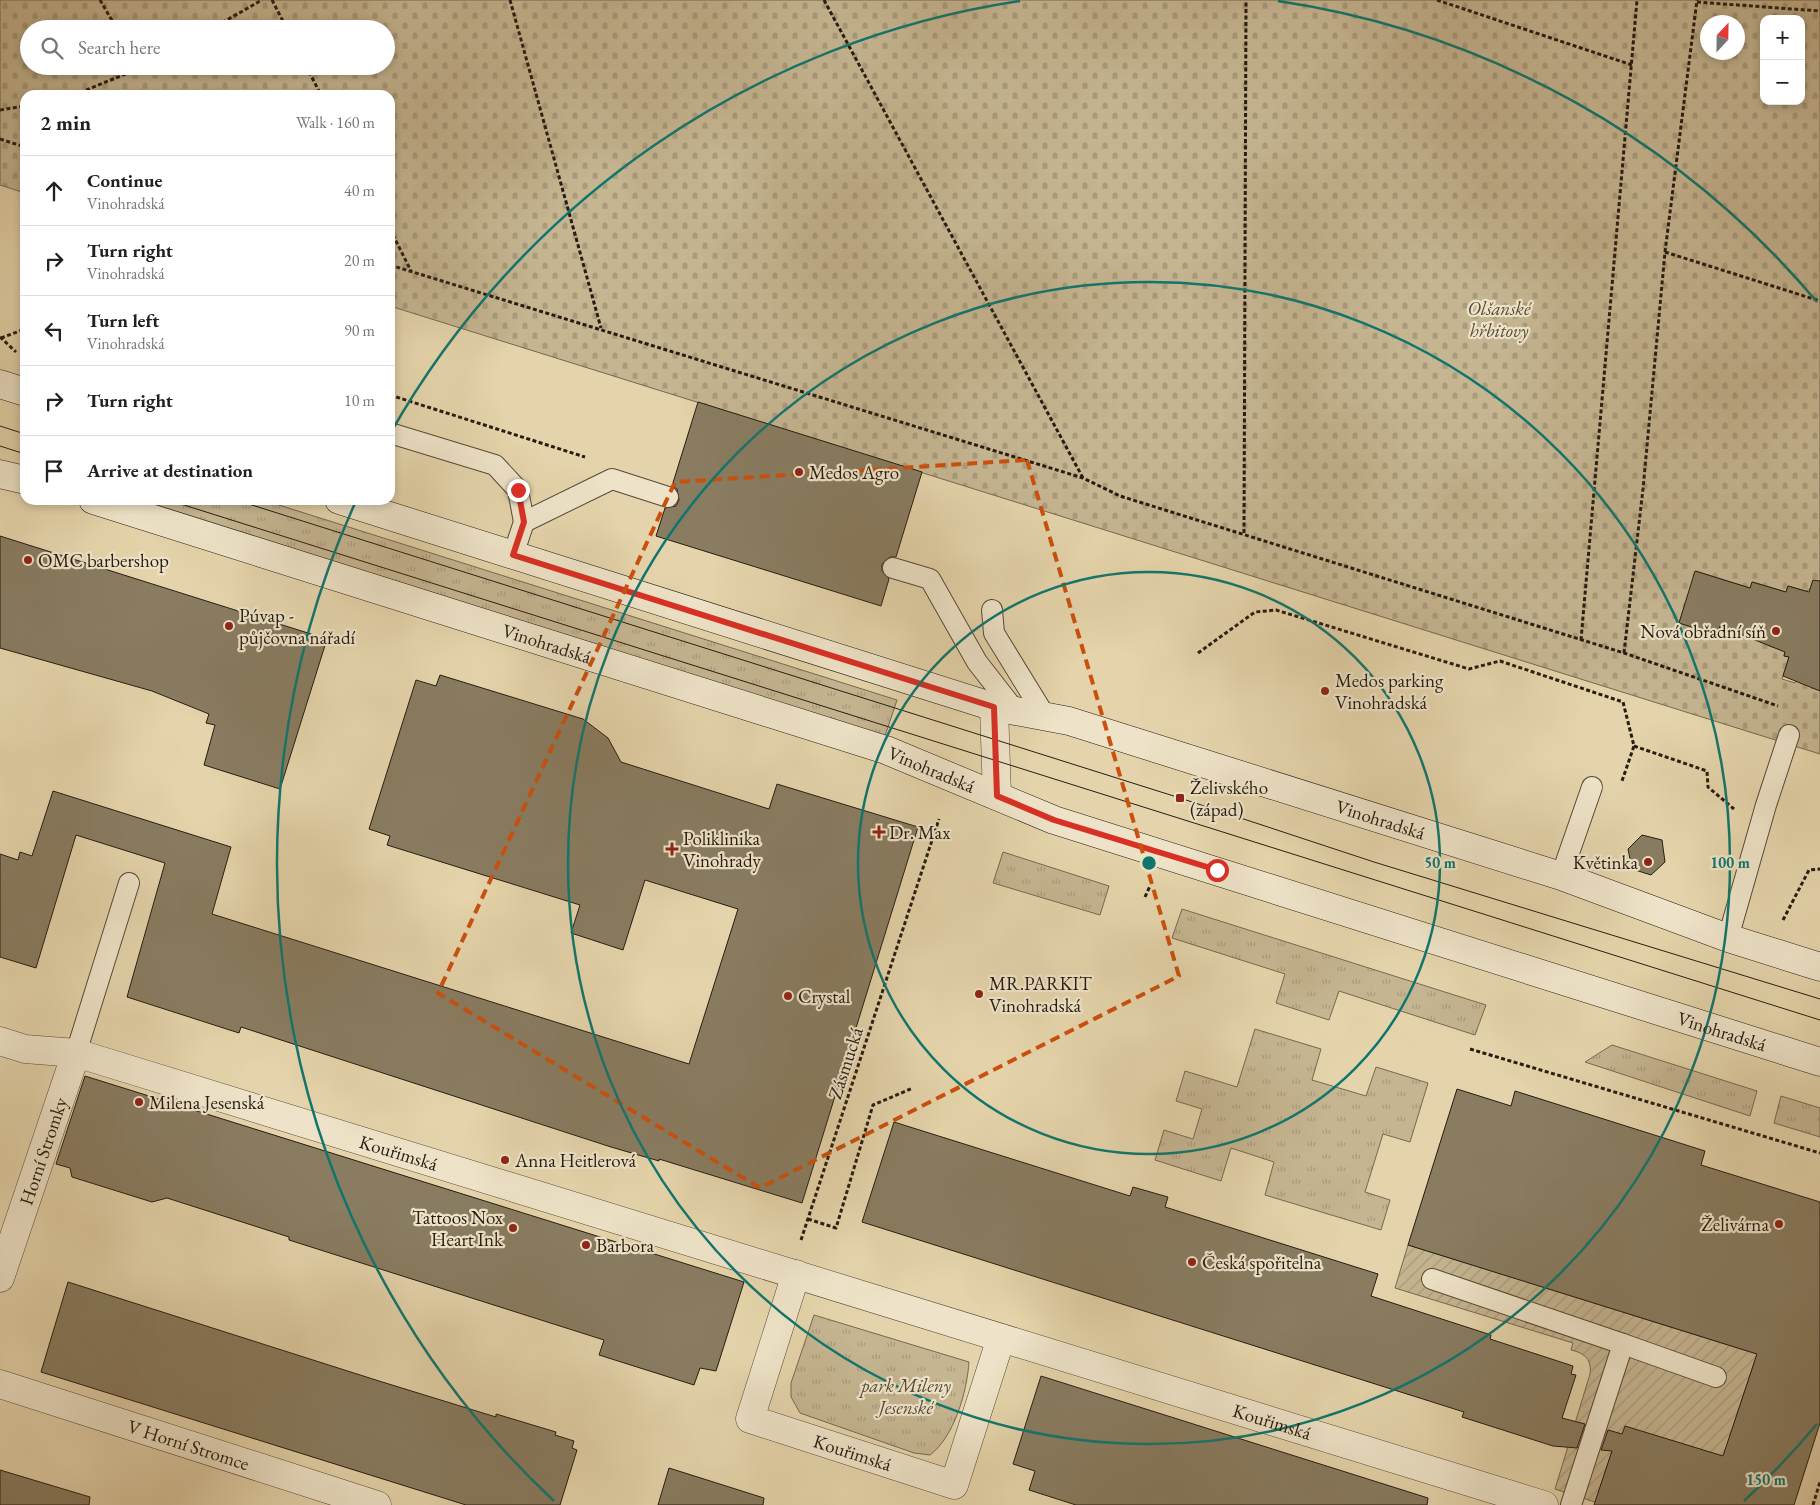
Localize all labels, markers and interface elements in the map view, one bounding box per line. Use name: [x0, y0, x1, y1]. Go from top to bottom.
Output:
north arrow: [1700, 15, 1745, 60]
map controls: [1760, 15, 1805, 105]
button: +: [1760, 15, 1805, 60]
search box: [20, 20, 395, 75]
icon: search: [38, 34, 66, 62]
text: Search here: [78, 35, 160, 60]
button: −: [1760, 60, 1805, 105]
text: 2 min: [40, 109, 91, 136]
text: Walk · 160 m: [296, 112, 375, 133]
text: Continue: [87, 168, 162, 193]
icon: ahead: [40, 177, 68, 205]
text: 40 m: [344, 180, 375, 201]
text: Vinohradská: [87, 193, 165, 214]
text: Turn right: [87, 238, 173, 263]
icon: right: [40, 247, 68, 275]
text: 20 m: [344, 250, 375, 271]
text: Vinohradská: [87, 263, 165, 284]
park label: Olšanské hřbitovy: [1468, 296, 1532, 343]
text: Turn left: [87, 308, 159, 333]
icon: left: [40, 317, 68, 345]
text: 90 m: [344, 320, 375, 341]
text: Vinohradská: [87, 333, 165, 354]
icon: right: [40, 387, 68, 415]
text: Turn right: [87, 388, 173, 413]
text: 10 m: [344, 390, 375, 411]
icon: arrive: [40, 457, 68, 485]
text: Arrive at destination: [87, 458, 253, 483]
place label: Medos Agro: [809, 460, 899, 485]
marker: Medos Agro: [793, 466, 805, 478]
route end: [507, 479, 530, 502]
place label: OMC barbershop: [38, 548, 169, 573]
marker: OMC barbershop: [22, 554, 34, 566]
place label: Púvap - půjčovna nářadí: [239, 603, 356, 650]
street label: Vinohradská: [499, 618, 595, 670]
place label: Nová obřadní síň: [1640, 619, 1766, 644]
marker: Púvap - půjčovna nářadí: [223, 620, 235, 632]
marker: Nová obřadní síň: [1770, 625, 1782, 637]
place label: Medos parking Vinohradská: [1335, 668, 1444, 715]
marker: Medos parking Vinohradská: [1319, 685, 1331, 697]
street label: Vinohradská: [884, 740, 979, 799]
place label: Želivského (západ): [1190, 775, 1268, 822]
marker: Želivského (západ): [1174, 792, 1186, 804]
street label: Vinohradská: [1333, 794, 1429, 846]
place label: Dr. Max: [889, 820, 951, 845]
place label: Poliklinika Vinohrady: [683, 826, 762, 873]
marker: Dr. Max: [873, 826, 885, 838]
marker: Poliklinika Vinohrady: [665, 842, 679, 856]
place label: Květinka: [1573, 850, 1638, 875]
text: 50 m: [1424, 853, 1456, 872]
text: 100 m: [1710, 853, 1750, 872]
centre of rings: [1140, 854, 1158, 872]
marker: Květinka: [1642, 856, 1654, 868]
route start: [1206, 859, 1229, 882]
place label: MR.PARKIT Vinohradská: [989, 971, 1092, 1018]
place label: Crystal: [798, 984, 851, 1009]
marker: MR.PARKIT Vinohradská: [973, 988, 985, 1000]
marker: Crystal: [782, 990, 794, 1002]
street label: Vinohradská: [1674, 1006, 1770, 1057]
street label: Zásmucká: [822, 1024, 869, 1102]
place label: Milena Jesenská: [149, 1090, 265, 1115]
street label: Horní Stromky: [14, 1093, 73, 1208]
marker: Milena Jesenská: [133, 1096, 145, 1108]
street label: Kouřimská: [356, 1129, 441, 1177]
place label: Anna Heitlerová: [514, 1148, 636, 1173]
marker: Anna Heitlerová: [499, 1154, 511, 1166]
place label: Tattoos Nox Heart Ink: [412, 1205, 504, 1252]
place label: Želivárna: [1701, 1212, 1769, 1237]
marker: Želivárna: [1773, 1218, 1785, 1230]
marker: Tattoos Nox Heart Ink: [507, 1222, 519, 1234]
place label: Barbora: [596, 1233, 655, 1258]
marker: Barbora: [580, 1239, 592, 1251]
place label: Česká spořitelna: [1202, 1250, 1322, 1275]
marker: Česká spořitelna: [1186, 1256, 1198, 1268]
park label: park Mileny Jesenské: [858, 1373, 951, 1420]
street label: Kouřimská: [1230, 1398, 1315, 1446]
street label: V Horní Stromce: [124, 1414, 252, 1476]
street label: Kouřimská: [810, 1428, 895, 1477]
text: 150 m: [1746, 1470, 1786, 1489]

